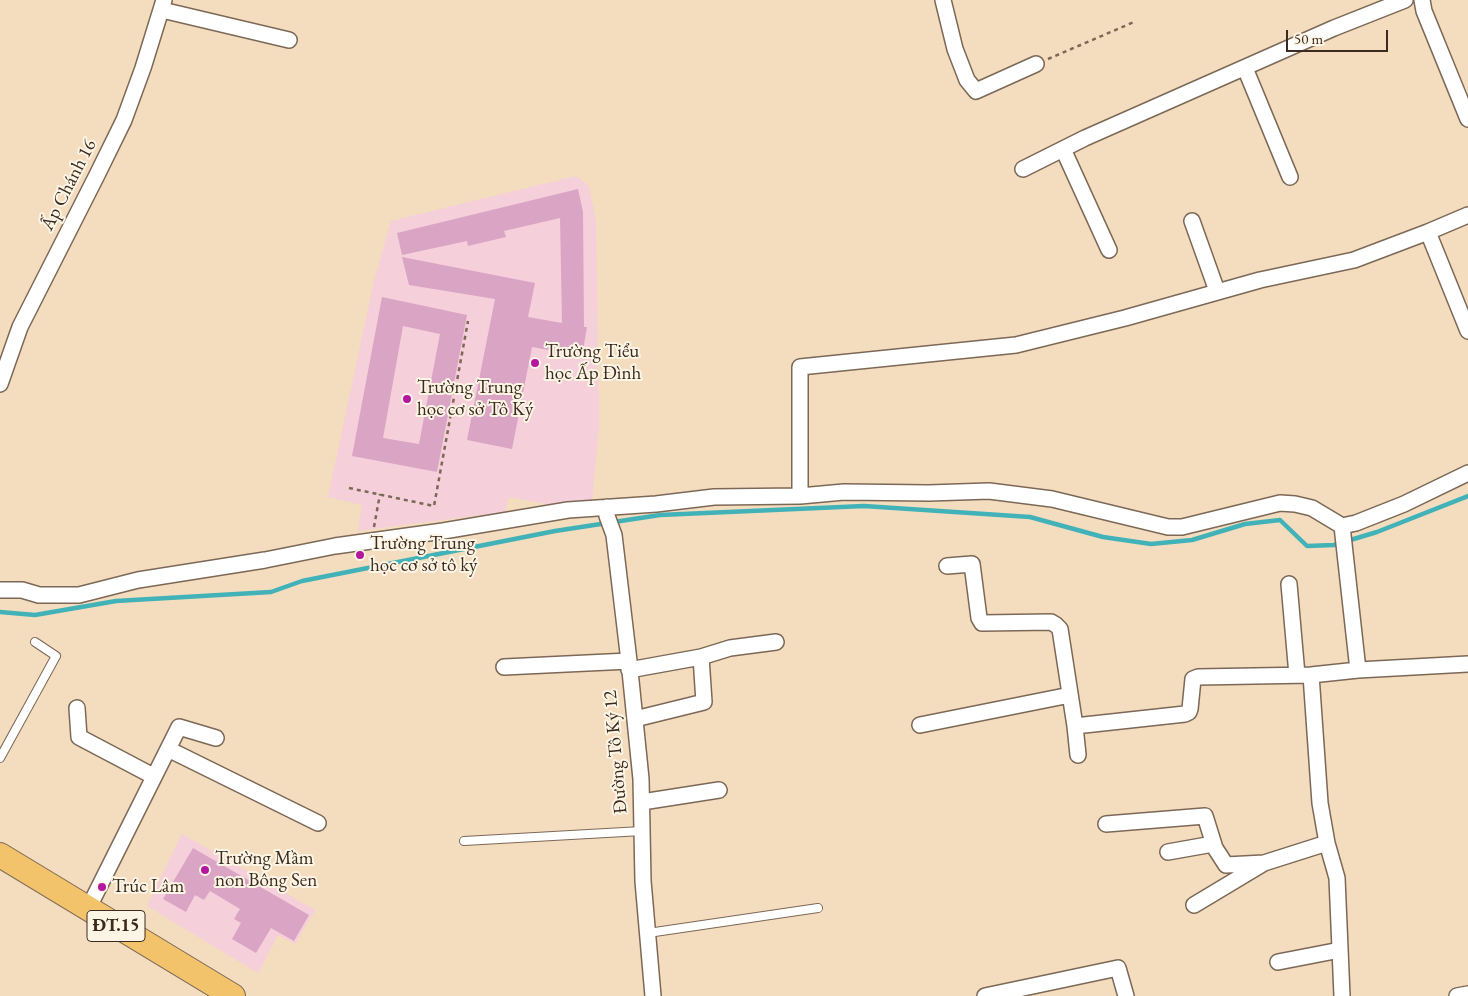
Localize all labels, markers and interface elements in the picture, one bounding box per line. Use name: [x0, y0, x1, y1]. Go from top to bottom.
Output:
scale bar: [1288, 20, 1390, 52]
text: 50 m: [1294, 29, 1323, 48]
street label: Ấp Chánh 16: [36, 135, 102, 235]
place label: Trường Tiểu học Ấp Đình: [545, 341, 641, 385]
marker: Trường Tiểu học Ấp Đình: [529, 357, 541, 369]
place label: Trường Trung học cơ sở Tô Ký: [417, 377, 533, 421]
marker: Trường Trung học cơ sở Tô Ký: [401, 393, 413, 405]
place label: Trường Trung học cơ sở tô ký: [370, 533, 477, 577]
marker: Trường Trung học cơ sở tô ký: [354, 549, 366, 561]
street label: Đường Tô Ký 12: [599, 689, 633, 815]
place label: Trường Mầm non Bông Sen: [215, 848, 317, 892]
marker: Trường Mầm non Bông Sen: [199, 864, 211, 876]
place label: Trúc Lâm: [112, 876, 184, 898]
marker: Trúc Lâm: [96, 881, 108, 893]
road number: ĐT.15: [87, 910, 145, 941]

